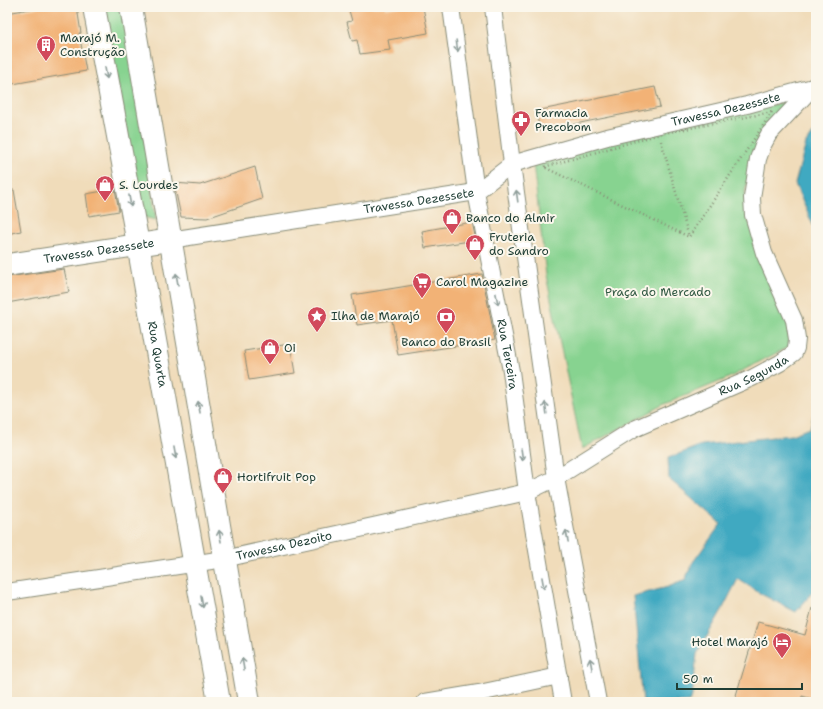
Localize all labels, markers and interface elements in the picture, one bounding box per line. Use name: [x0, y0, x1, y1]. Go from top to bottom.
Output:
place label: Marajó M. Construção: [60, 30, 125, 60]
building icon: Marajó M. Construção: [35, 34, 57, 62]
one-way arrow: [453, 39, 460, 52]
one-way arrow: [103, 66, 111, 79]
street label: Travessa Dezessete: [670, 88, 782, 130]
place label: Farmacia Precobom: [535, 105, 591, 135]
pharmacy icon: Farmacia Precobom: [510, 109, 532, 137]
shop icon: S. Lourdes: [94, 174, 116, 202]
place label: S. Lourdes: [119, 177, 178, 193]
street label: Travessa Dezessete: [362, 184, 476, 218]
one-way arrow: [513, 190, 521, 203]
one-way arrow: [126, 194, 134, 207]
shop icon: Banco do Almir: [441, 207, 463, 235]
place label: Banco do Almir: [466, 210, 555, 226]
place label: Fruteria do Sandro: [489, 229, 549, 259]
shop icon: Fruteria do Sandro: [464, 233, 486, 261]
street label: Travessa Dezessete: [42, 234, 156, 267]
supermarket icon: Carol Magazine: [411, 271, 433, 299]
one-way arrow: [173, 273, 181, 286]
place label: Carol Magazine: [436, 274, 528, 290]
park label: Praça do Mercado: [605, 284, 711, 300]
one-way arrow: [494, 292, 502, 305]
place icon: Ilha de Marajó: [306, 305, 328, 333]
bank icon: Banco do Brasil: [435, 306, 457, 334]
place label: Ilha de Marajó: [331, 308, 420, 324]
street label: Rua Terceira: [493, 317, 521, 391]
street label: Rua Quarta: [144, 320, 171, 389]
place label: Banco do Brasil: [401, 334, 491, 350]
shop icon: Oi: [259, 337, 281, 365]
place label: Oi: [284, 340, 296, 356]
street label: Rua Segunda: [716, 351, 792, 400]
one-way arrow: [195, 401, 203, 414]
one-way arrow: [542, 402, 550, 415]
one-way arrow: [171, 446, 179, 459]
one-way arrow: [519, 448, 526, 461]
shop icon: Hortifruit Pop: [212, 466, 234, 494]
place label: Hortifruit Pop: [237, 469, 316, 485]
street label: Travessa Dezoito: [235, 527, 334, 564]
one-way arrow: [216, 529, 224, 542]
one-way arrow: [563, 530, 571, 543]
one-way arrow: [539, 576, 547, 589]
one-way arrow: [198, 596, 206, 609]
hotel icon: Hotel Marajó: [771, 631, 793, 659]
place label: Hotel Marajó: [691, 634, 768, 650]
one-way arrow: [238, 657, 246, 670]
one-way arrow: [587, 658, 595, 671]
scale bar: [677, 665, 802, 691]
text: 50 m: [683, 671, 713, 687]

